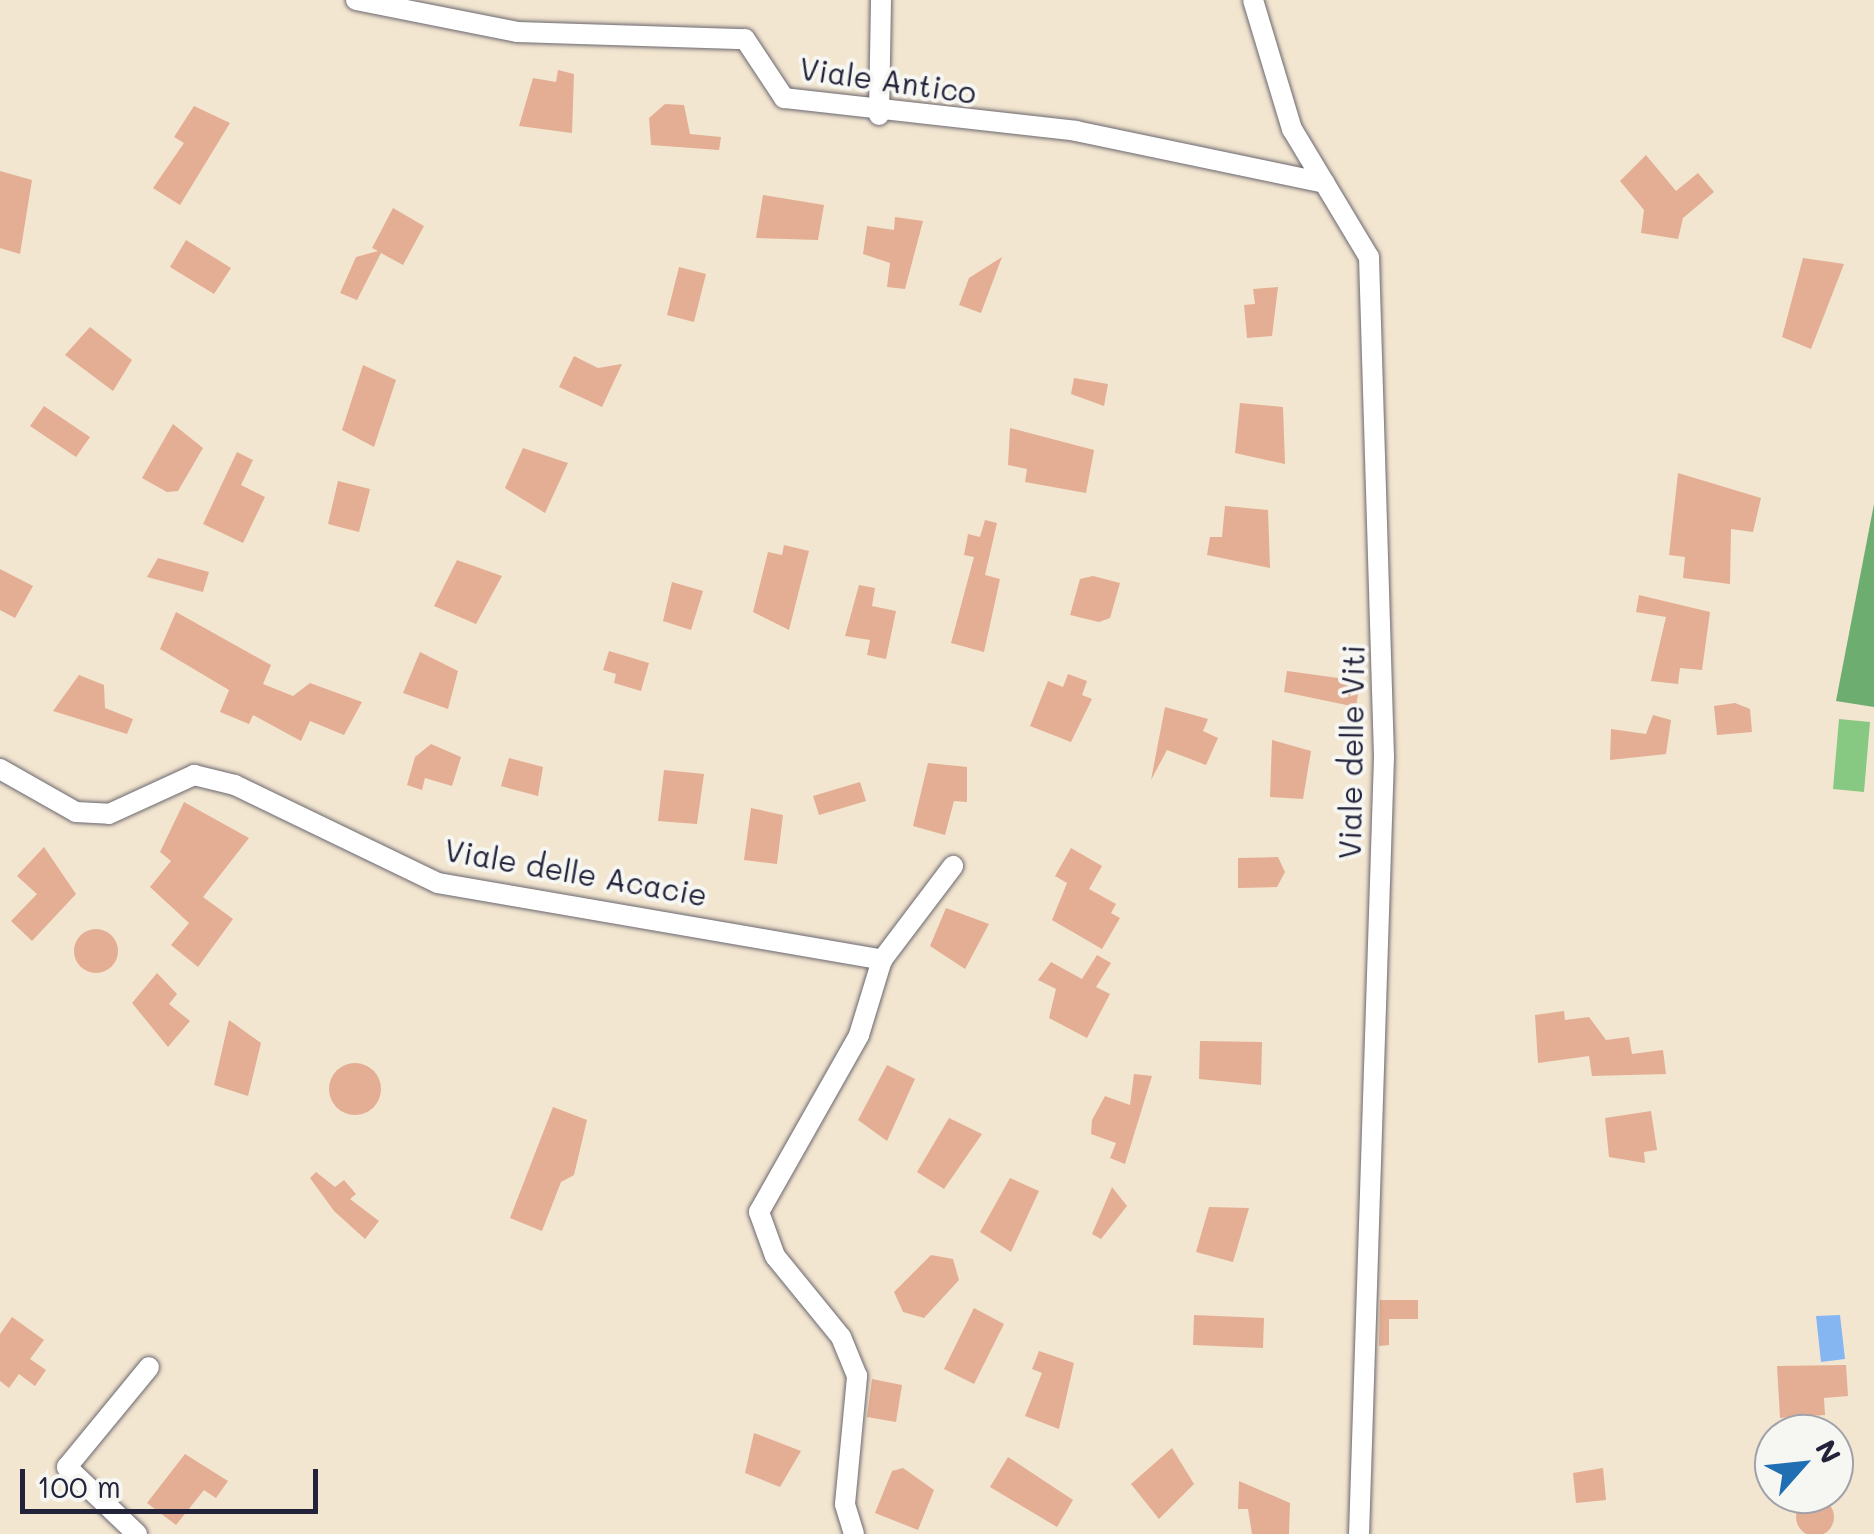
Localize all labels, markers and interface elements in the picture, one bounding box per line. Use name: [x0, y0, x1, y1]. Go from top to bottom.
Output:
street label: Viale Antico: [797, 50, 979, 110]
street label: Viale delle Viti: [1331, 644, 1371, 860]
street label: Viale delle Acacie: [442, 831, 710, 913]
north arrow: [1754, 1414, 1854, 1514]
text: N: [1808, 1434, 1850, 1469]
scale bar: [25, 1449, 322, 1511]
text: 100 m: [37, 1466, 121, 1506]

